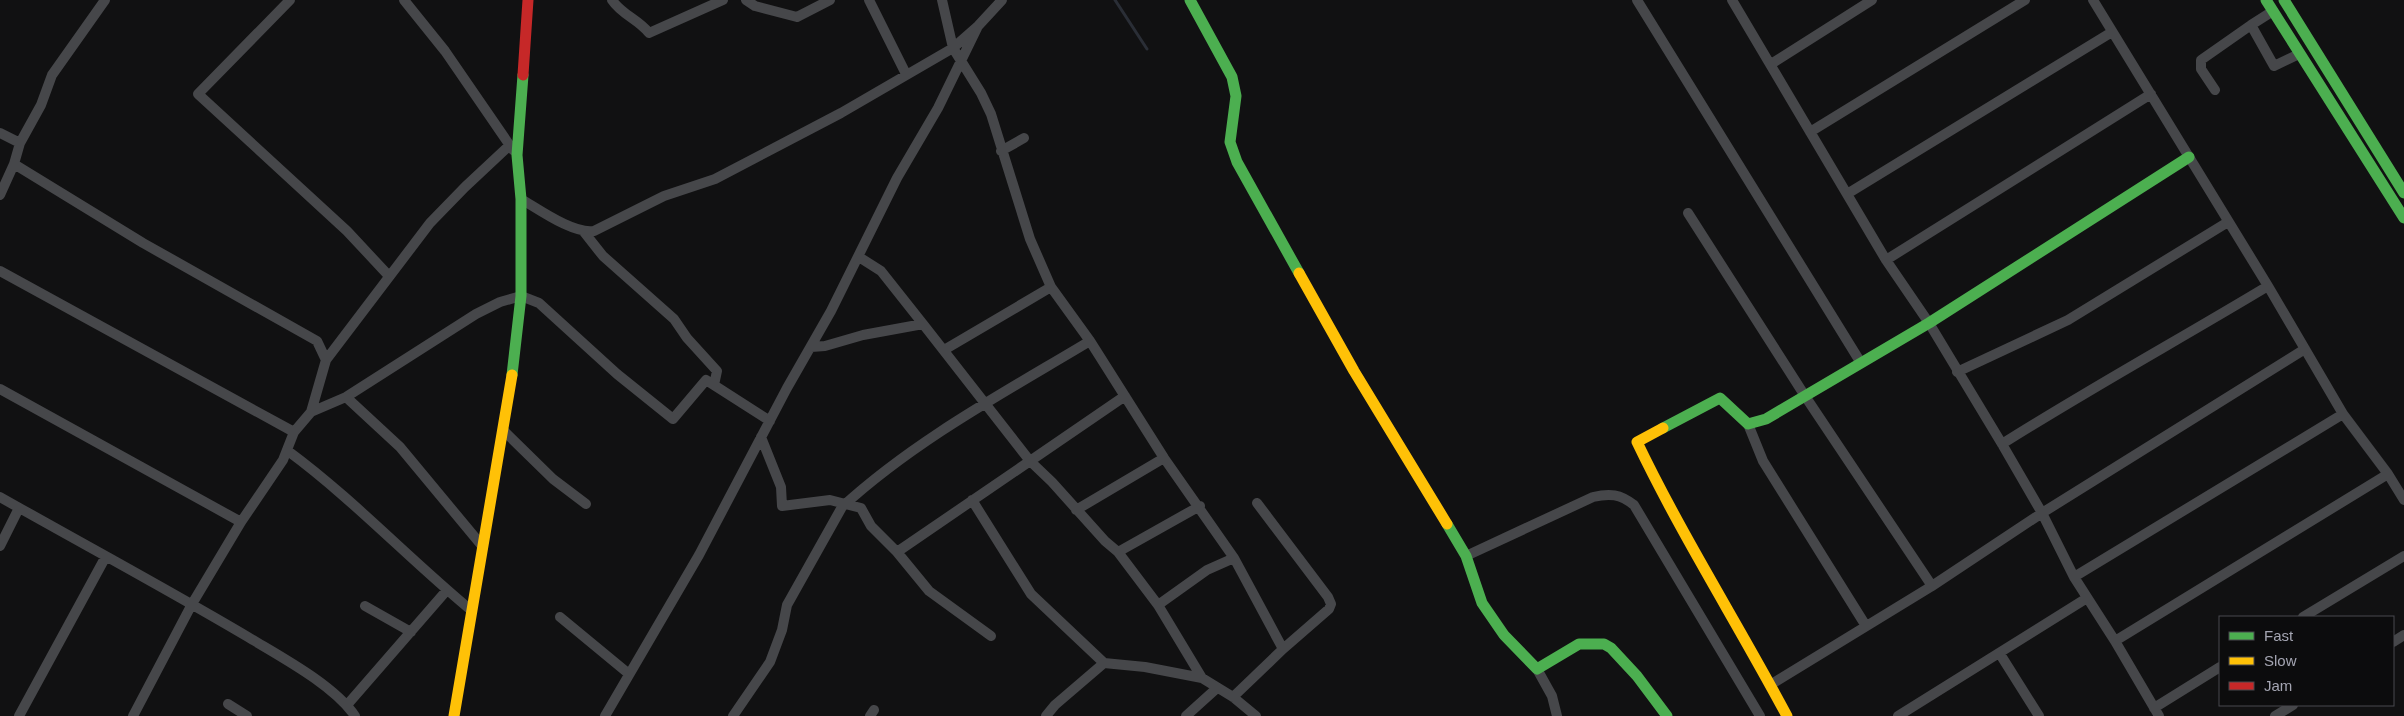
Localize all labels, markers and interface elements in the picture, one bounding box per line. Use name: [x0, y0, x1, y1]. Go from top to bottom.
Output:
legend: [2219, 616, 2394, 706]
text: Fast: [2264, 627, 2294, 644]
text: Slow: [2264, 652, 2297, 669]
text: Jam: [2264, 677, 2292, 694]

